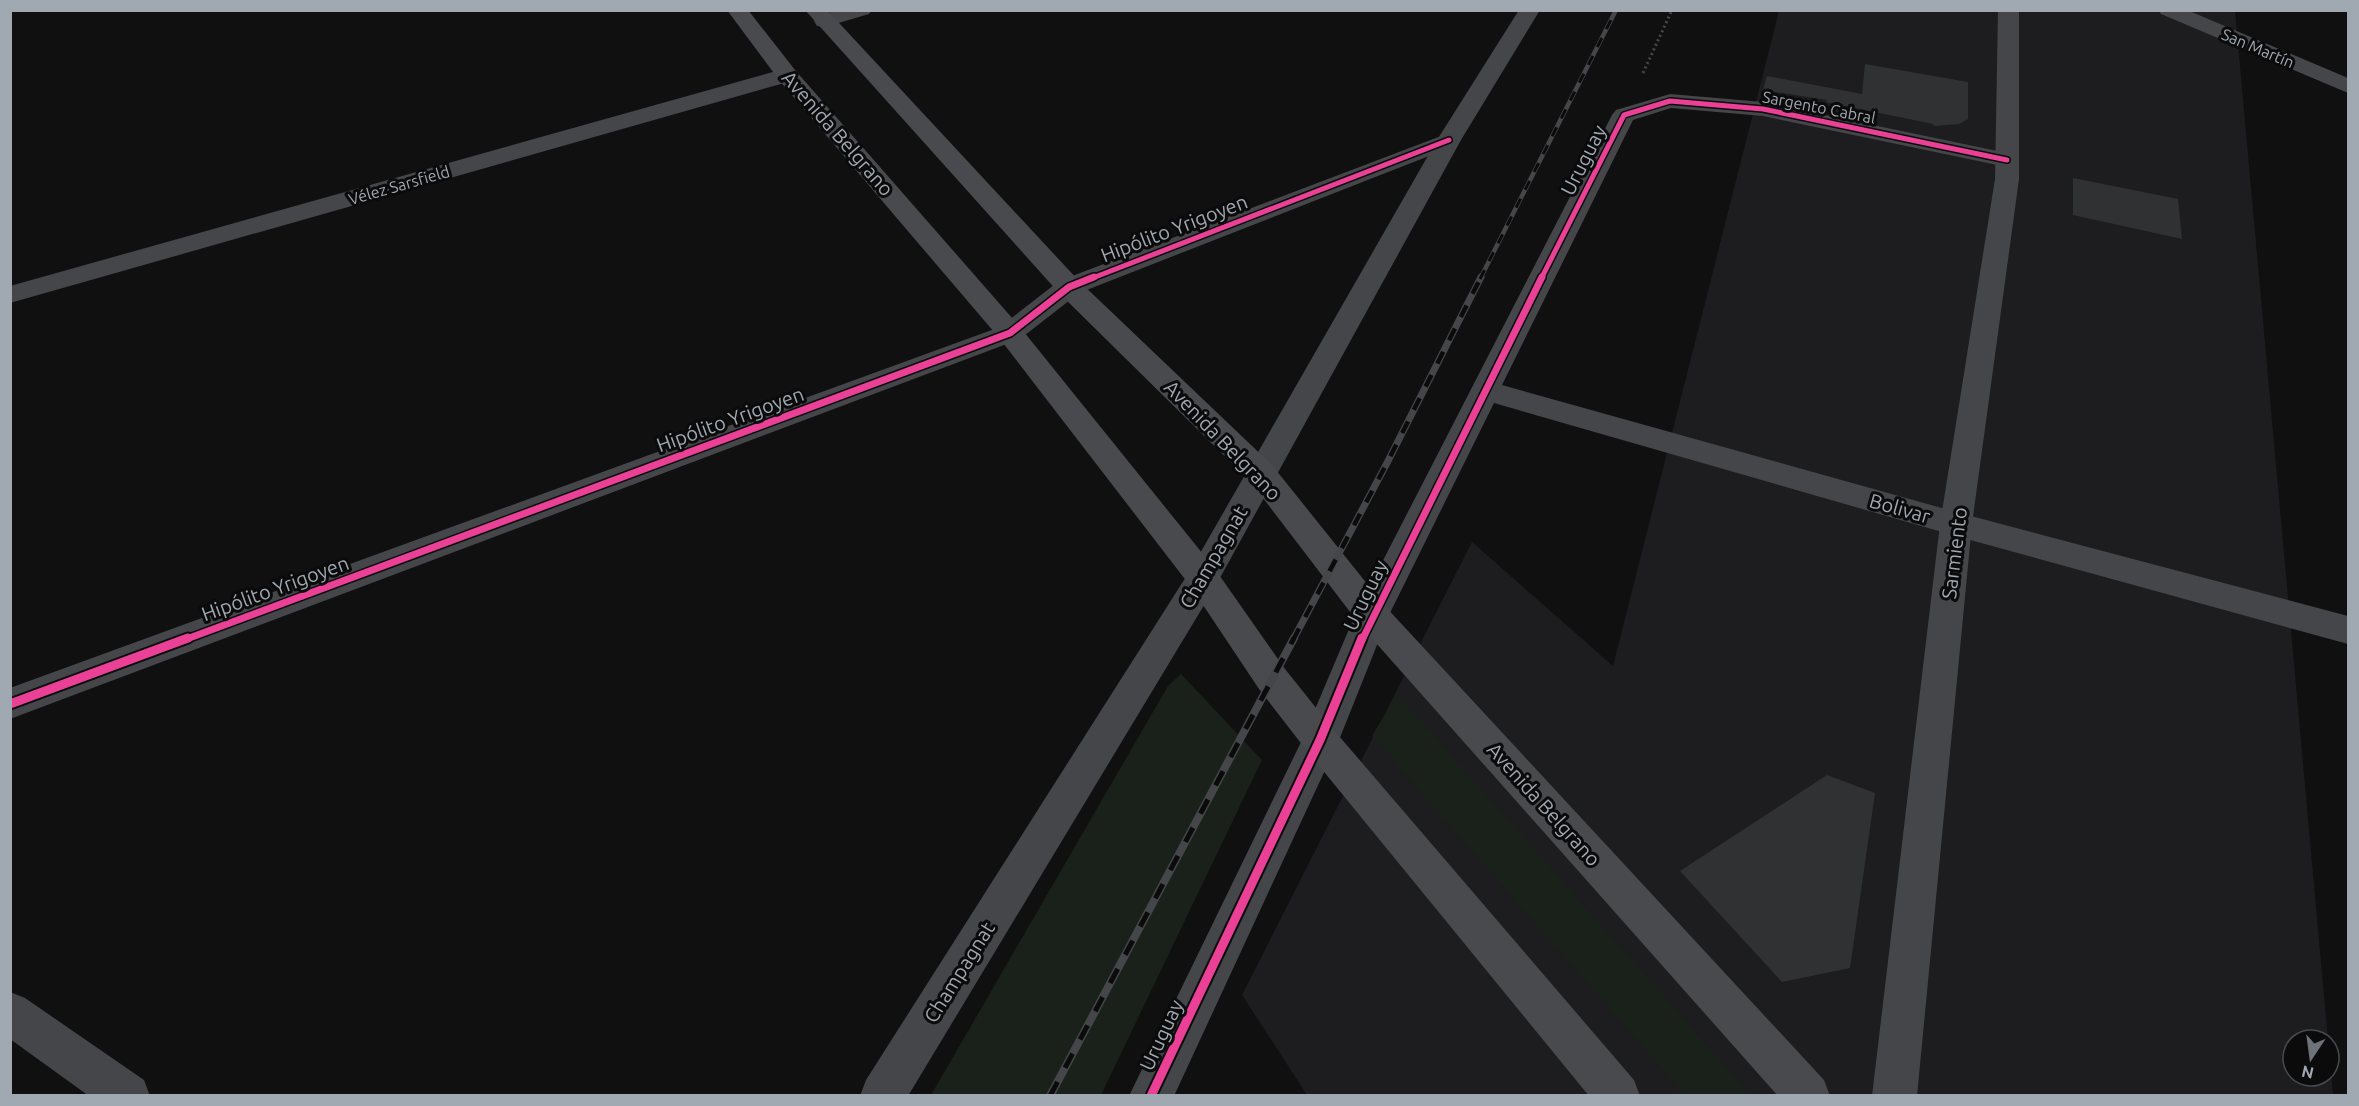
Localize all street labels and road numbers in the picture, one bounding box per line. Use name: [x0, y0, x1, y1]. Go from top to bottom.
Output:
street label: San Martín: [2219, 25, 2297, 71]
street label: Avenida Belgrano: [778, 66, 898, 200]
street label: Sargento Cabral: [1761, 87, 1877, 127]
street label: Uruguay: [1556, 121, 1611, 199]
street label: Vélez Sarsfield: [346, 162, 452, 208]
street label: Hipólito Yrigoyen: [1098, 189, 1250, 267]
street label: Avenida Belgrano: [1160, 375, 1286, 505]
street label: Hipólito Yrigoyen: [653, 382, 807, 456]
street label: Bolivar: [1867, 488, 1933, 528]
street label: Champagnat: [1174, 502, 1252, 612]
street label: Sarmiento: [1937, 506, 1971, 600]
street label: Hipólito Yrigoyen: [198, 551, 352, 625]
street label: Uruguay: [1338, 556, 1392, 634]
street label: Avenida Belgrano: [1483, 738, 1605, 870]
street label: Champagnat: [919, 917, 999, 1027]
street label: Uruguay: [1135, 996, 1188, 1074]

